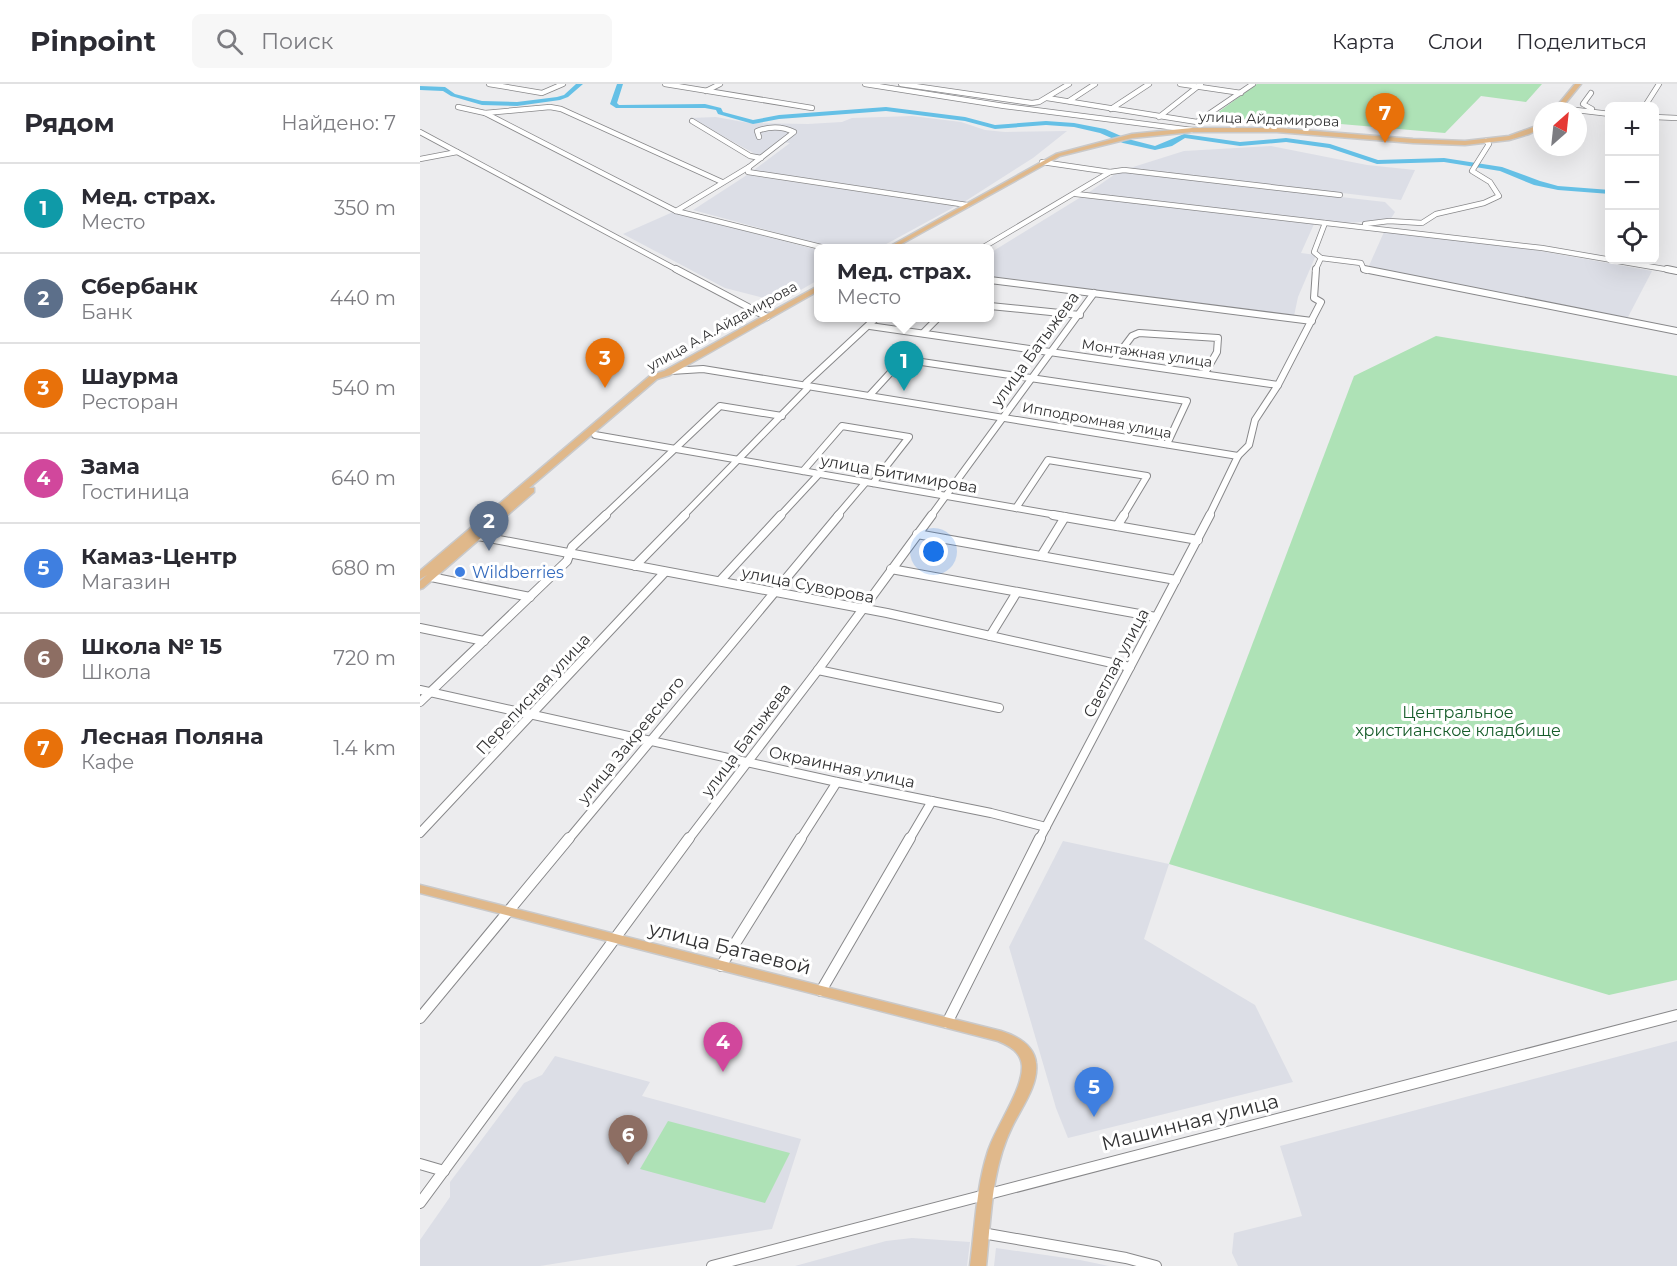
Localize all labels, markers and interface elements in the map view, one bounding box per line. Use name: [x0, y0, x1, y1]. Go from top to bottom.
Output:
search box: [192, 14, 612, 68]
text: Pinpoint: [30, 24, 156, 58]
icon: search: [213, 25, 246, 58]
text: Поиск: [261, 28, 333, 55]
text: Карта: [1332, 29, 1395, 54]
text: Слои: [1428, 29, 1483, 54]
text: Поделиться: [1516, 29, 1647, 54]
pin: 7: [1366, 94, 1404, 143]
north arrow: [1533, 102, 1587, 156]
map controls: [1605, 102, 1659, 264]
button: +: [1605, 102, 1659, 156]
text: Рядом: [24, 107, 115, 139]
street label: улица Айдамирова: [1197, 108, 1340, 130]
text: Найдено: 7: [281, 111, 396, 135]
button: −: [1605, 156, 1659, 210]
text: Мед. страх.: [81, 183, 216, 210]
text: 1: [40, 196, 47, 220]
text: 350 m: [334, 196, 396, 220]
text: Место: [81, 210, 145, 234]
button: locate: [1605, 210, 1659, 264]
popup: [814, 244, 994, 322]
text: Мед. страх.: [837, 258, 971, 285]
text: Сбербанк: [81, 273, 198, 300]
street label: улица А.А.Айдамирова: [643, 277, 800, 375]
text: Место: [837, 285, 901, 309]
text: 2: [38, 286, 49, 310]
text: 440 m: [330, 286, 396, 310]
street label: улица Батыжева: [986, 288, 1083, 411]
text: Банк: [81, 300, 132, 324]
street label: Монтажная улица: [1081, 335, 1213, 371]
pin: 3: [586, 338, 624, 388]
pin: 1: [884, 342, 924, 391]
text: Шаурма: [81, 363, 178, 390]
text: 3: [38, 376, 49, 400]
text: 540 m: [332, 376, 396, 400]
text: Ресторан: [81, 390, 179, 414]
street label: Ипподромная улица: [1021, 398, 1173, 442]
street label: улица Битимирова: [818, 451, 979, 497]
text: Зама: [81, 453, 140, 480]
text: 4: [37, 466, 50, 490]
text: 640 m: [331, 466, 396, 490]
text: Гостиница: [81, 480, 190, 504]
pin: 2: [470, 502, 508, 551]
your location: [919, 537, 948, 566]
text: Камаз-Центр: [81, 543, 237, 570]
text: 5: [38, 556, 49, 580]
text: 680 m: [331, 556, 396, 580]
place label: Wildberries: [472, 563, 564, 582]
street label: улица Суворова: [739, 563, 876, 607]
marker: Wildberries: [453, 565, 467, 579]
text: Магазин: [81, 570, 171, 594]
street label: Светлая улица: [1079, 605, 1153, 721]
street label: Переписная улица: [472, 629, 594, 759]
text: Школа № 15: [81, 633, 222, 660]
text: 6: [37, 646, 50, 670]
text: 720 m: [333, 646, 396, 670]
text: Школа: [81, 660, 151, 684]
street label: улица Закревского: [573, 672, 688, 809]
street label: улица Батыжева: [697, 680, 795, 801]
park label: Центральное христианское кладбище: [1355, 703, 1561, 740]
text: Лесная Поляна: [81, 723, 263, 750]
text: 7: [37, 736, 50, 760]
text: 1.4 km: [333, 736, 396, 760]
street label: Окраинная улица: [767, 742, 917, 792]
text: Кафе: [81, 750, 134, 774]
street label: улица Батаевой: [646, 916, 813, 980]
pin: 4: [704, 1022, 742, 1072]
pin: 5: [1074, 1068, 1114, 1117]
street label: Машинная улица: [1099, 1088, 1281, 1156]
pin: 6: [608, 1116, 648, 1165]

